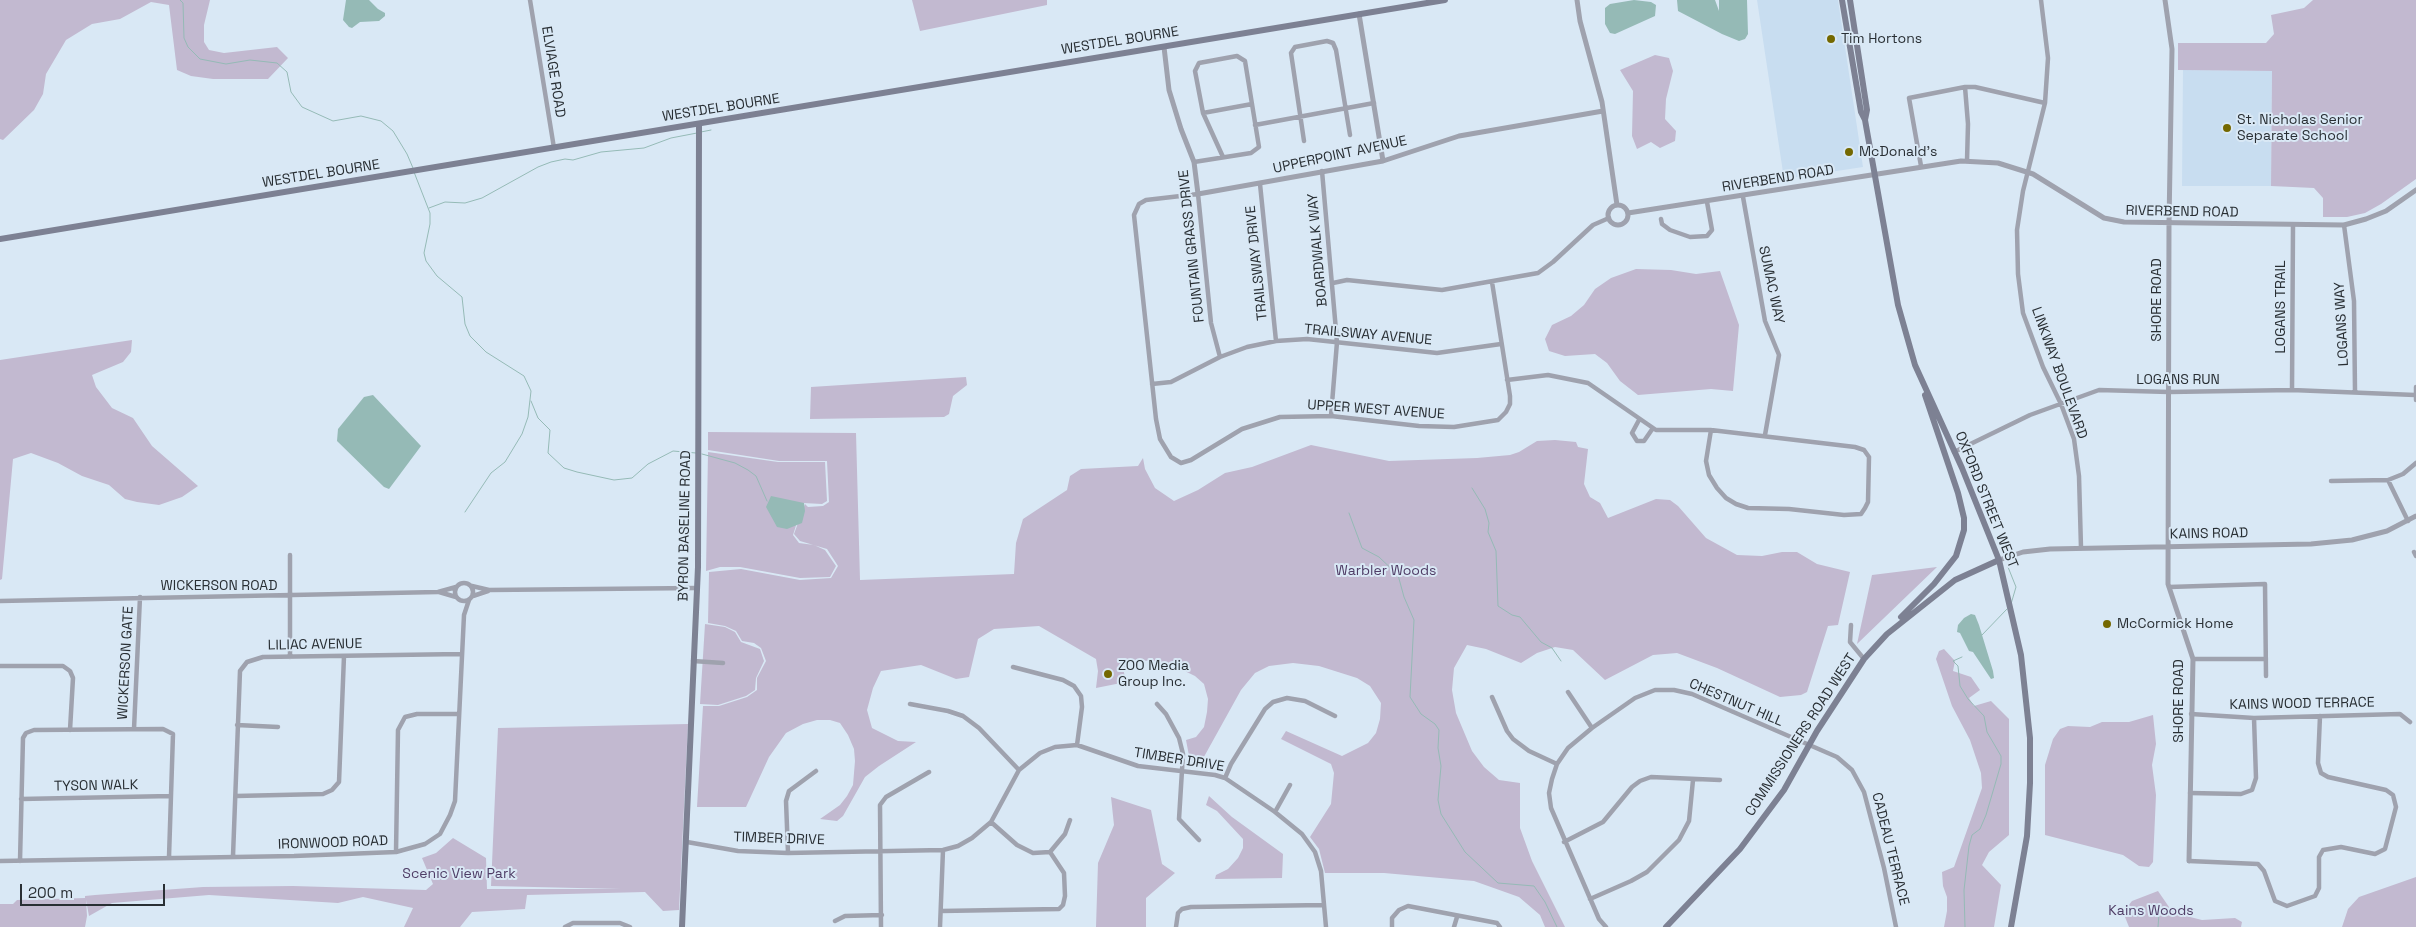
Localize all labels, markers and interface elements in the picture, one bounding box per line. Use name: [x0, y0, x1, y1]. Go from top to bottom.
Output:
street label: WESTDEL BOURNE: [1060, 23, 1180, 59]
street label: ELVIAGE ROAD: [538, 25, 568, 119]
place label: Tim Hortons: [1841, 31, 1922, 47]
marker: Tim Hortons: [1825, 33, 1837, 45]
street label: WESTDEL BOURNE: [661, 90, 781, 126]
place label: St. Nicholas Senior Separate School: [2237, 112, 2363, 144]
marker: St. Nicholas Senior Separate School: [2221, 122, 2233, 134]
street label: UPPERPOINT AVENUE: [1272, 133, 1408, 177]
place label: McDonald's: [1859, 144, 1937, 160]
marker: McDonald's: [1843, 146, 1855, 158]
street label: WESTDEL BOURNE: [261, 156, 381, 192]
street label: RIVERBEND ROAD: [1721, 162, 1835, 196]
street label: FOUNTAIN GRASS DRIVE: [1176, 169, 1208, 323]
street label: BOARDWALK WAY: [1305, 192, 1331, 308]
street label: RIVERBEND ROAD: [2125, 203, 2239, 221]
street label: TRAILSWAY DRIVE: [1243, 205, 1271, 321]
street label: SUMAC WAY: [1755, 244, 1787, 326]
street label: SHORE ROAD: [2149, 258, 2165, 342]
street label: LOGANS TRAIL: [2273, 260, 2289, 354]
street label: LOGANS WAY: [2331, 281, 2353, 367]
street label: LINKWAY BOULEVARD: [2027, 305, 2091, 441]
street label: TRAILSWAY AVENUE: [1303, 321, 1433, 349]
street label: LOGANS RUN: [2136, 372, 2220, 388]
street label: UPPER WEST AVENUE: [1307, 397, 1445, 423]
street label: OXFORD STREET WEST: [1951, 429, 2021, 571]
street label: BYRON BASELINE ROAD: [675, 450, 695, 602]
street label: KAINS ROAD: [2170, 525, 2248, 543]
park label: Warbler Woods: [1336, 563, 1436, 579]
street label: WICKERSON ROAD: [161, 578, 277, 594]
street label: WICKERSON GATE: [115, 606, 137, 720]
place label: McCormick Home: [2117, 616, 2234, 632]
marker: McCormick Home: [2101, 618, 2113, 630]
street label: LILIAC AVENUE: [268, 636, 362, 654]
street label: COMMISSIONERS ROAD WEST: [1742, 651, 1860, 819]
place label: ZOO Media Group Inc.: [1118, 658, 1189, 690]
street label: SHORE ROAD: [2171, 659, 2187, 743]
marker: ZOO Media Group Inc.: [1102, 668, 1114, 680]
street label: CHESTNUT HILL: [1686, 676, 1786, 730]
street label: KAINS WOOD TERRACE: [2229, 694, 2375, 714]
street label: TIMBER DRIVE: [1133, 745, 1225, 775]
street label: TYSON WALK: [54, 777, 138, 795]
street label: CADEAU TERRACE: [1868, 791, 1912, 907]
street label: TIMBER DRIVE: [733, 829, 825, 849]
street label: IRONWOOD ROAD: [277, 833, 389, 853]
park label: Scenic View Park: [402, 866, 516, 882]
scale bar: [22, 874, 168, 906]
text: 200 m: [28, 883, 73, 902]
park label: Kains Woods: [2108, 903, 2194, 919]

